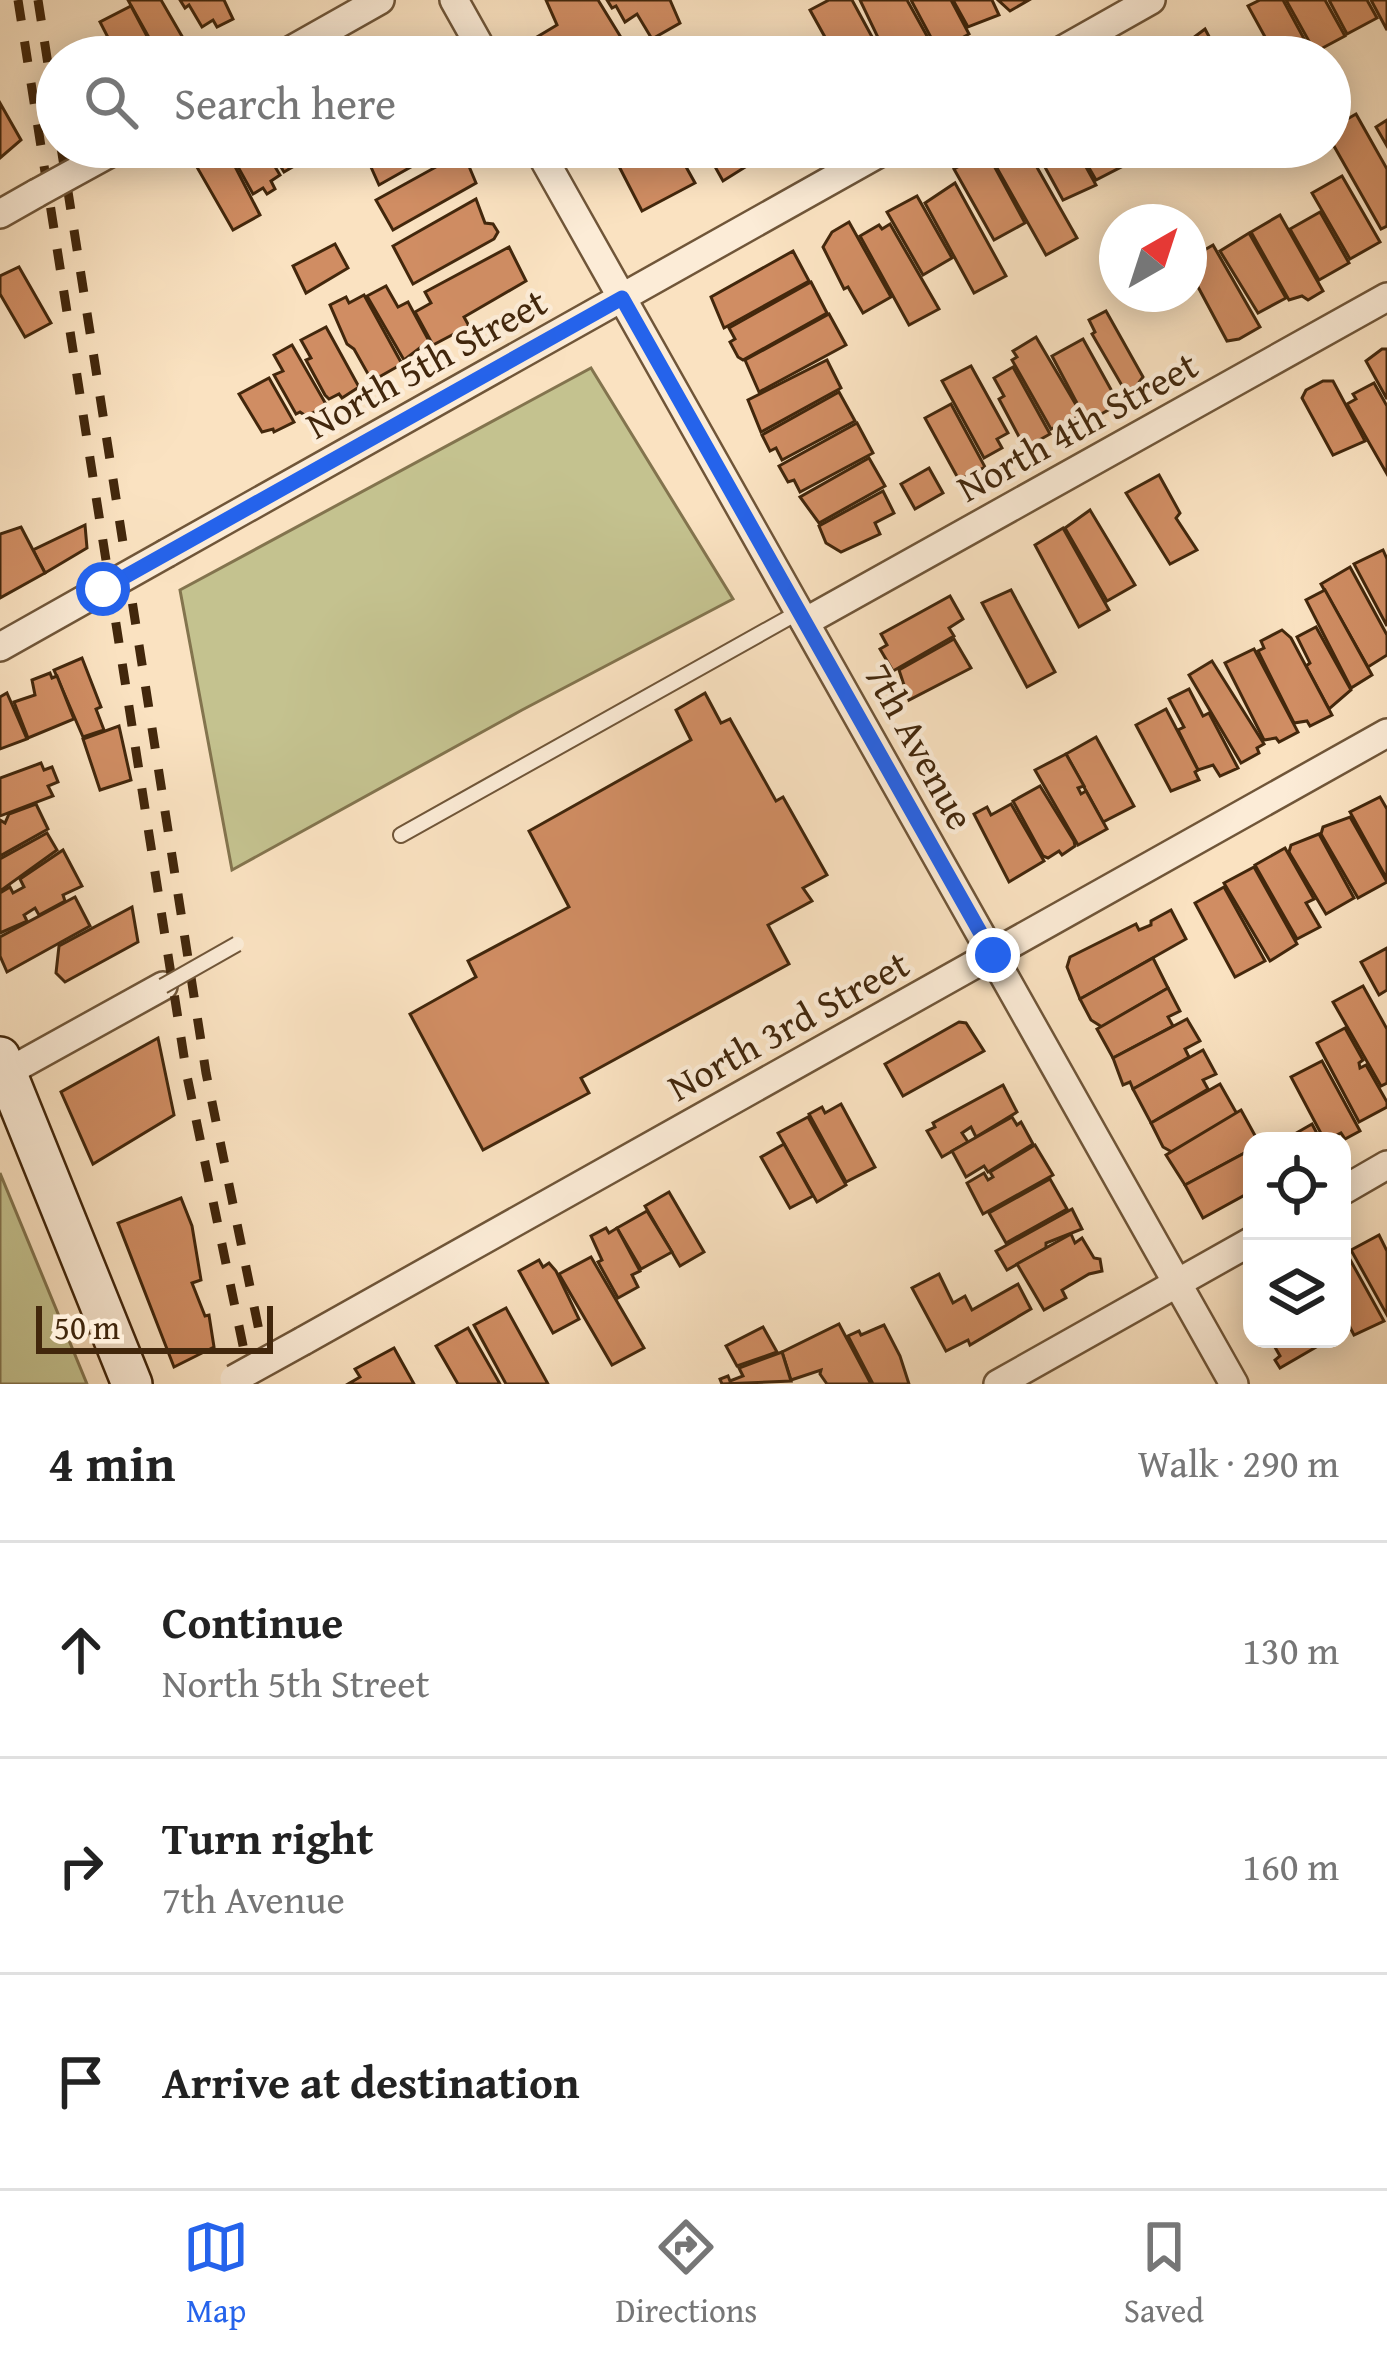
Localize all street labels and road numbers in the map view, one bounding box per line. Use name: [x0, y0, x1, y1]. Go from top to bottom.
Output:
street label: North 5th Street: [295, 273, 557, 452]
street label: North 4th Street: [946, 336, 1208, 515]
street label: 7th Avenue: [851, 652, 990, 840]
street label: North 3rd Street: [657, 934, 919, 1115]

